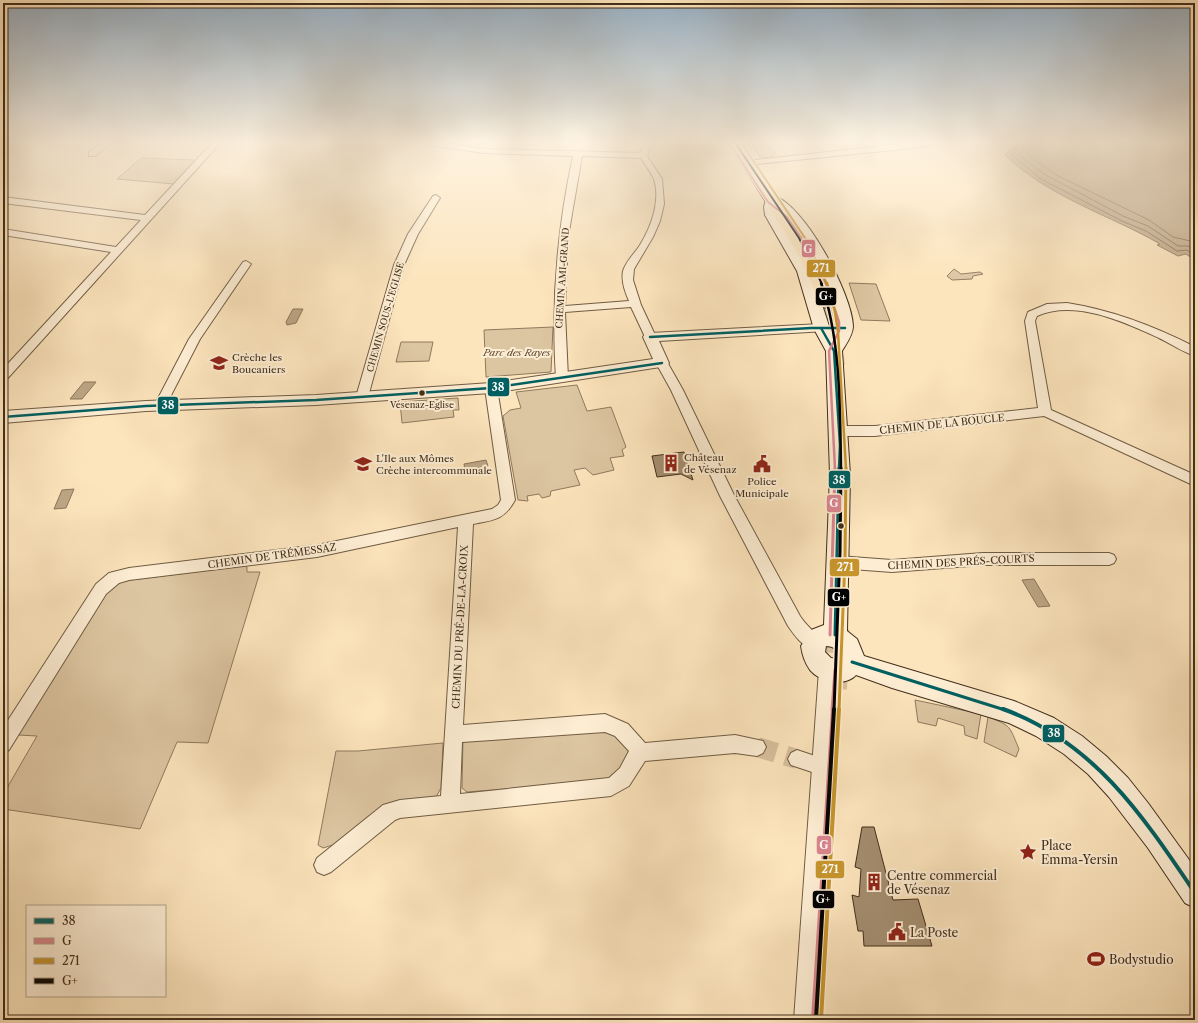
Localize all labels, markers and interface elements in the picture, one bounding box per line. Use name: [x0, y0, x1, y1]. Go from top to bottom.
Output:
street label: CHEMIN AMI-GRAND: [553, 227, 571, 329]
line badge: G: [801, 239, 816, 258]
text: G: [803, 242, 813, 256]
line badge: 271: [806, 259, 836, 278]
street label: CHEMIN SOUS-L'EGLISE: [364, 261, 406, 373]
text: 271: [812, 261, 830, 275]
line badge: G+: [815, 287, 837, 306]
text: G+: [819, 289, 833, 303]
park label: Parc des Rayes: [482, 346, 551, 359]
place label: Crèche les Boucaniers: [232, 351, 285, 376]
school or university icon: Crèche les Boucaniers: [209, 353, 229, 373]
line badge: 38: [487, 377, 510, 397]
text: 38: [492, 380, 505, 394]
marker: Vésenaz-Eglise: [417, 388, 427, 398]
line badge: 38: [157, 396, 179, 415]
text: 38: [162, 398, 175, 412]
place label: Vésenaz-Eglise: [389, 399, 454, 410]
street label: CHEMIN DE LA BOUCLE: [879, 411, 1005, 437]
place label: Château de Vésenaz: [684, 451, 737, 476]
place label: L'Ile aux Mômes Crèche intercommunale: [376, 452, 492, 477]
building icon: Château de Vésenaz: [661, 453, 681, 473]
school or university icon: L'Ile aux Mômes Crèche intercommunale: [353, 454, 373, 474]
public building icon: Police Municipale: [752, 454, 772, 474]
line badge: 38: [828, 470, 851, 489]
text: 38: [833, 473, 846, 487]
place label: Police Municipale: [735, 475, 789, 500]
line badge: G: [826, 494, 842, 513]
text: G: [829, 496, 839, 510]
unlabelled marker: [836, 521, 846, 531]
street label: CHEMIN DE TRÉMESSAZ: [207, 540, 337, 571]
street label: CHEMIN DU PRÉ-DE-LA-CROIX: [449, 545, 471, 709]
street label: CHEMIN DES PRÉS-COURTS: [887, 552, 1035, 572]
line badge: 271: [829, 558, 860, 577]
text: 271: [836, 560, 854, 574]
line badge: G+: [827, 588, 850, 607]
text: G+: [832, 590, 846, 604]
line badge: 38: [1042, 724, 1065, 743]
text: 38: [1048, 726, 1061, 740]
line badge: G: [816, 835, 832, 855]
text: G: [819, 838, 829, 852]
place label: Place Emma-Yersin: [1041, 838, 1118, 867]
place icon: Place Emma-Yersin: [1018, 842, 1038, 862]
line badge: 271: [815, 860, 845, 879]
text: 271: [821, 862, 839, 876]
place label: Centre commercial de Vésenaz: [887, 868, 997, 897]
building icon: Centre commercial de Vésenaz: [864, 872, 884, 892]
line badge: G+: [812, 890, 835, 909]
text: G+: [816, 892, 830, 906]
legend: [26, 905, 166, 997]
text: 38: [62, 913, 76, 928]
public building icon: La Poste: [887, 922, 907, 942]
place label: La Poste: [910, 925, 959, 940]
text: G: [62, 933, 72, 948]
sports icon: Bodystudio: [1086, 949, 1106, 969]
place label: Bodystudio: [1109, 952, 1174, 967]
text: 271: [62, 953, 80, 968]
text: G+: [62, 973, 78, 988]

